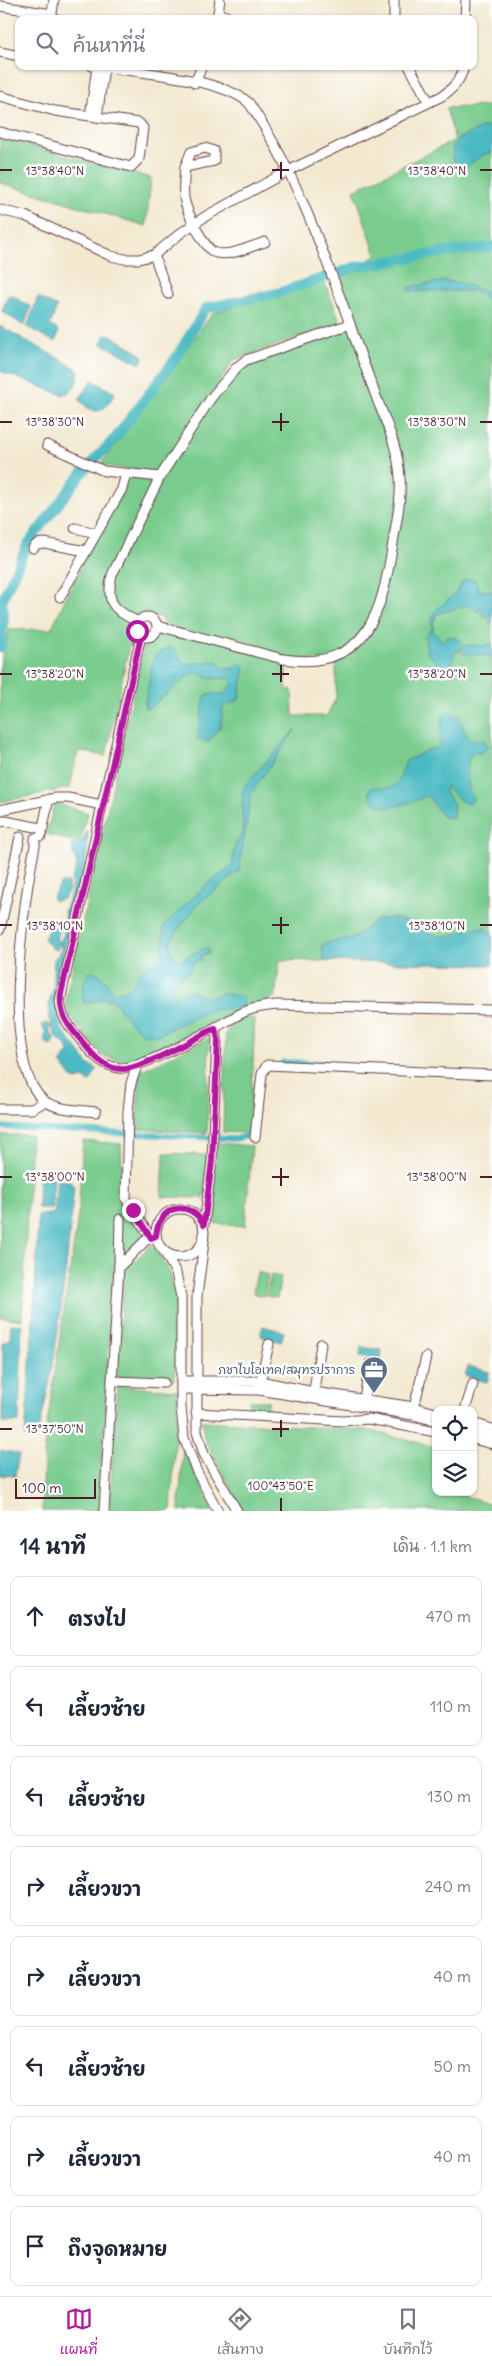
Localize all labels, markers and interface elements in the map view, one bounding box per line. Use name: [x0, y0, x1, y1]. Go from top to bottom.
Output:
search box: [15, 15, 477, 70]
icon: search: [33, 29, 61, 57]
text: ค้นหาที่นี่: [73, 33, 145, 57]
text: 13°38'40"N: [26, 163, 84, 178]
text: 13°38'40"N: [408, 163, 466, 178]
text: 13°38'30"N: [26, 414, 84, 429]
text: 13°38'30"N: [408, 414, 466, 429]
route start: [126, 620, 149, 643]
text: 13°38'20"N: [26, 666, 84, 681]
text: 13°38'20"N: [408, 666, 466, 681]
text: 13°38'10"N: [27, 918, 83, 933]
text: 13°38'10"N: [409, 918, 465, 933]
text: 13°38'00"N: [25, 1169, 85, 1184]
text: 13°38'00"N: [407, 1169, 467, 1184]
route end: [122, 1199, 145, 1222]
office icon: ภชาไบโอเทค/สมุทรปราการ: [359, 1355, 389, 1394]
place label: ภชาไบโอเทค/สมุทรปราการ: [218, 1362, 355, 1379]
map controls: [432, 1406, 477, 1496]
button: locate: [432, 1406, 477, 1451]
text: 13°37'50"N: [26, 1421, 84, 1436]
button: layers: [432, 1451, 477, 1496]
scale bar: [15, 1476, 96, 1499]
text: 100°43'50"E: [248, 1478, 314, 1493]
text: 100 m: [22, 1479, 62, 1497]
text: 14 นาที: [20, 1533, 86, 1560]
text: เดิน · 1.1 km: [393, 1536, 472, 1556]
icon: ahead: [21, 1602, 49, 1630]
text: 470 m: [426, 1606, 471, 1626]
text: ตรงไป: [68, 1607, 126, 1631]
icon: left: [21, 1692, 49, 1720]
text: 110 m: [430, 1696, 471, 1716]
text: เลี้ยวซ้าย: [68, 1697, 145, 1721]
icon: left: [21, 1782, 49, 1810]
text: 130 m: [427, 1786, 471, 1806]
text: เลี้ยวซ้าย: [68, 1787, 145, 1811]
icon: right: [21, 1872, 49, 1900]
text: 240 m: [425, 1876, 471, 1896]
text: เลี้ยวขวา: [68, 1877, 141, 1901]
icon: right: [21, 1962, 49, 1990]
text: 40 m: [433, 1966, 471, 1986]
text: เลี้ยวขวา: [68, 1967, 141, 1991]
icon: left: [21, 2052, 49, 2080]
text: 50 m: [433, 2056, 471, 2076]
text: เลี้ยวซ้าย: [68, 2057, 145, 2081]
icon: right: [21, 2142, 49, 2170]
text: 40 m: [433, 2146, 471, 2166]
text: เลี้ยวขวา: [68, 2147, 141, 2171]
icon: arrive: [21, 2232, 49, 2260]
text: ถึงจุดหมาย: [68, 2237, 167, 2261]
tab: แผนที่: [60, 2305, 98, 2359]
tab: เส้นทาง: [217, 2305, 263, 2359]
tab: บันทึกไว้: [383, 2305, 432, 2359]

